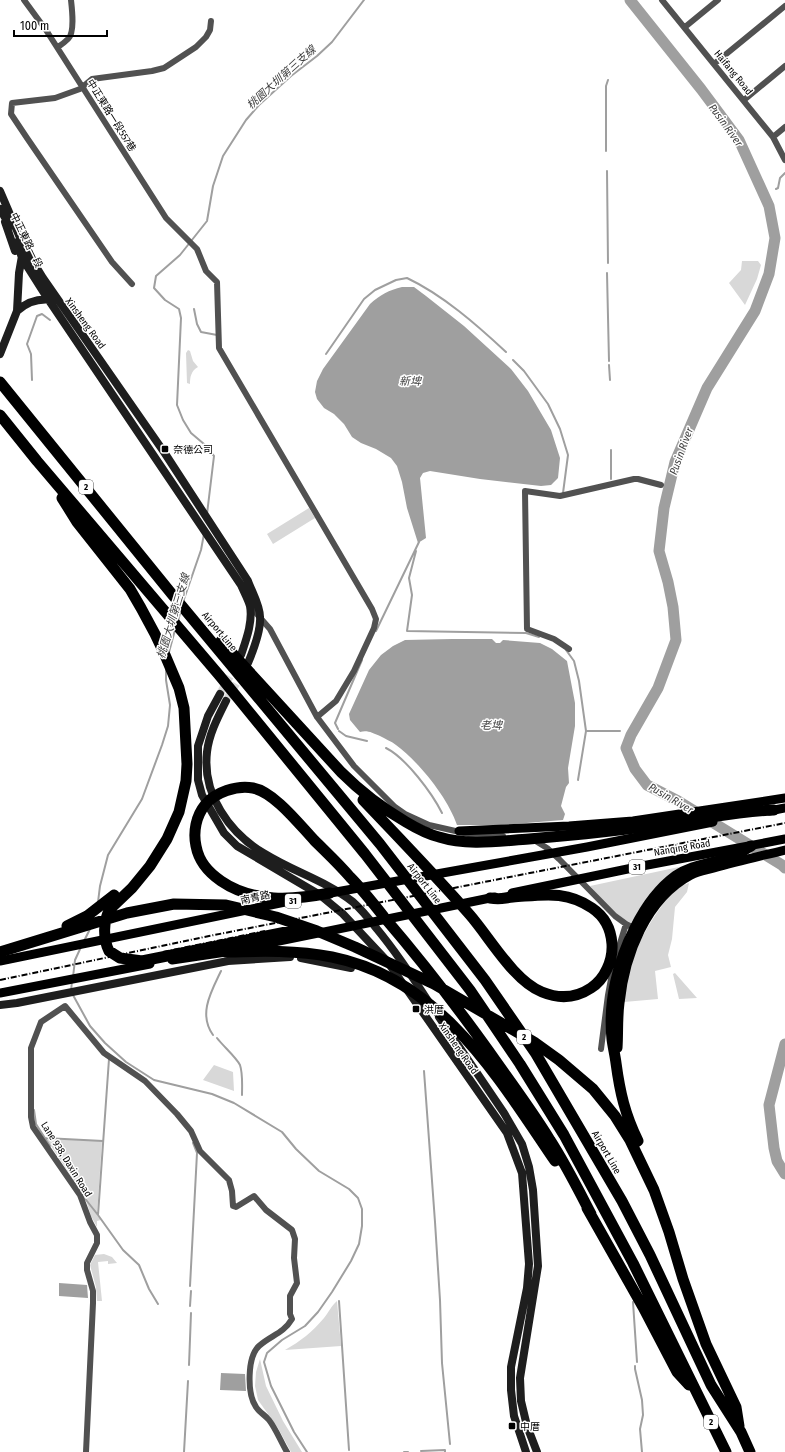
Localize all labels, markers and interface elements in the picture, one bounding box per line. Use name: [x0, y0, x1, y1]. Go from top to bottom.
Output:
scale bar: [14, 12, 107, 38]
text: 100 m: [20, 19, 49, 33]
water label: 桃園大圳第三支線: [244, 42, 320, 112]
street label: Haifang Road: [711, 48, 755, 97]
street label: 中正東路一段557巷: [84, 77, 138, 154]
water label: Pusin River: [706, 102, 746, 150]
street label: 中正東路一段: [8, 211, 45, 270]
street label: Xinsheng Road: [63, 296, 108, 351]
water label: 新埤: [399, 375, 423, 388]
water label: Pusin River: [667, 425, 696, 477]
marker: 奈德公司: [160, 444, 170, 454]
place label: 奈德公司: [173, 444, 213, 456]
road number: 2: [79, 480, 93, 494]
water label: 桃園大圳第三支線: [154, 570, 193, 660]
street label: Airport Line: [199, 609, 239, 654]
water label: 老埤: [480, 719, 504, 732]
water label: Pusin River: [646, 780, 696, 817]
street label: Nanqing Road: [653, 837, 711, 859]
road number: 31: [629, 860, 645, 874]
street label: Airport Line: [405, 861, 444, 906]
street label: 南青路: [239, 889, 271, 907]
road number: 31: [285, 894, 301, 908]
marker: 洪厝: [411, 1004, 421, 1014]
place label: 洪厝: [424, 1004, 444, 1016]
street label: Xinsheng Road: [436, 1020, 480, 1077]
road number: 2: [517, 1030, 531, 1044]
street label: Lane 938, Daxin Road: [38, 1120, 94, 1199]
street label: Airport Line: [589, 1129, 623, 1176]
road number: 2: [704, 1415, 718, 1429]
marker: 中厝: [507, 1421, 517, 1431]
place label: 中厝: [520, 1421, 540, 1433]

